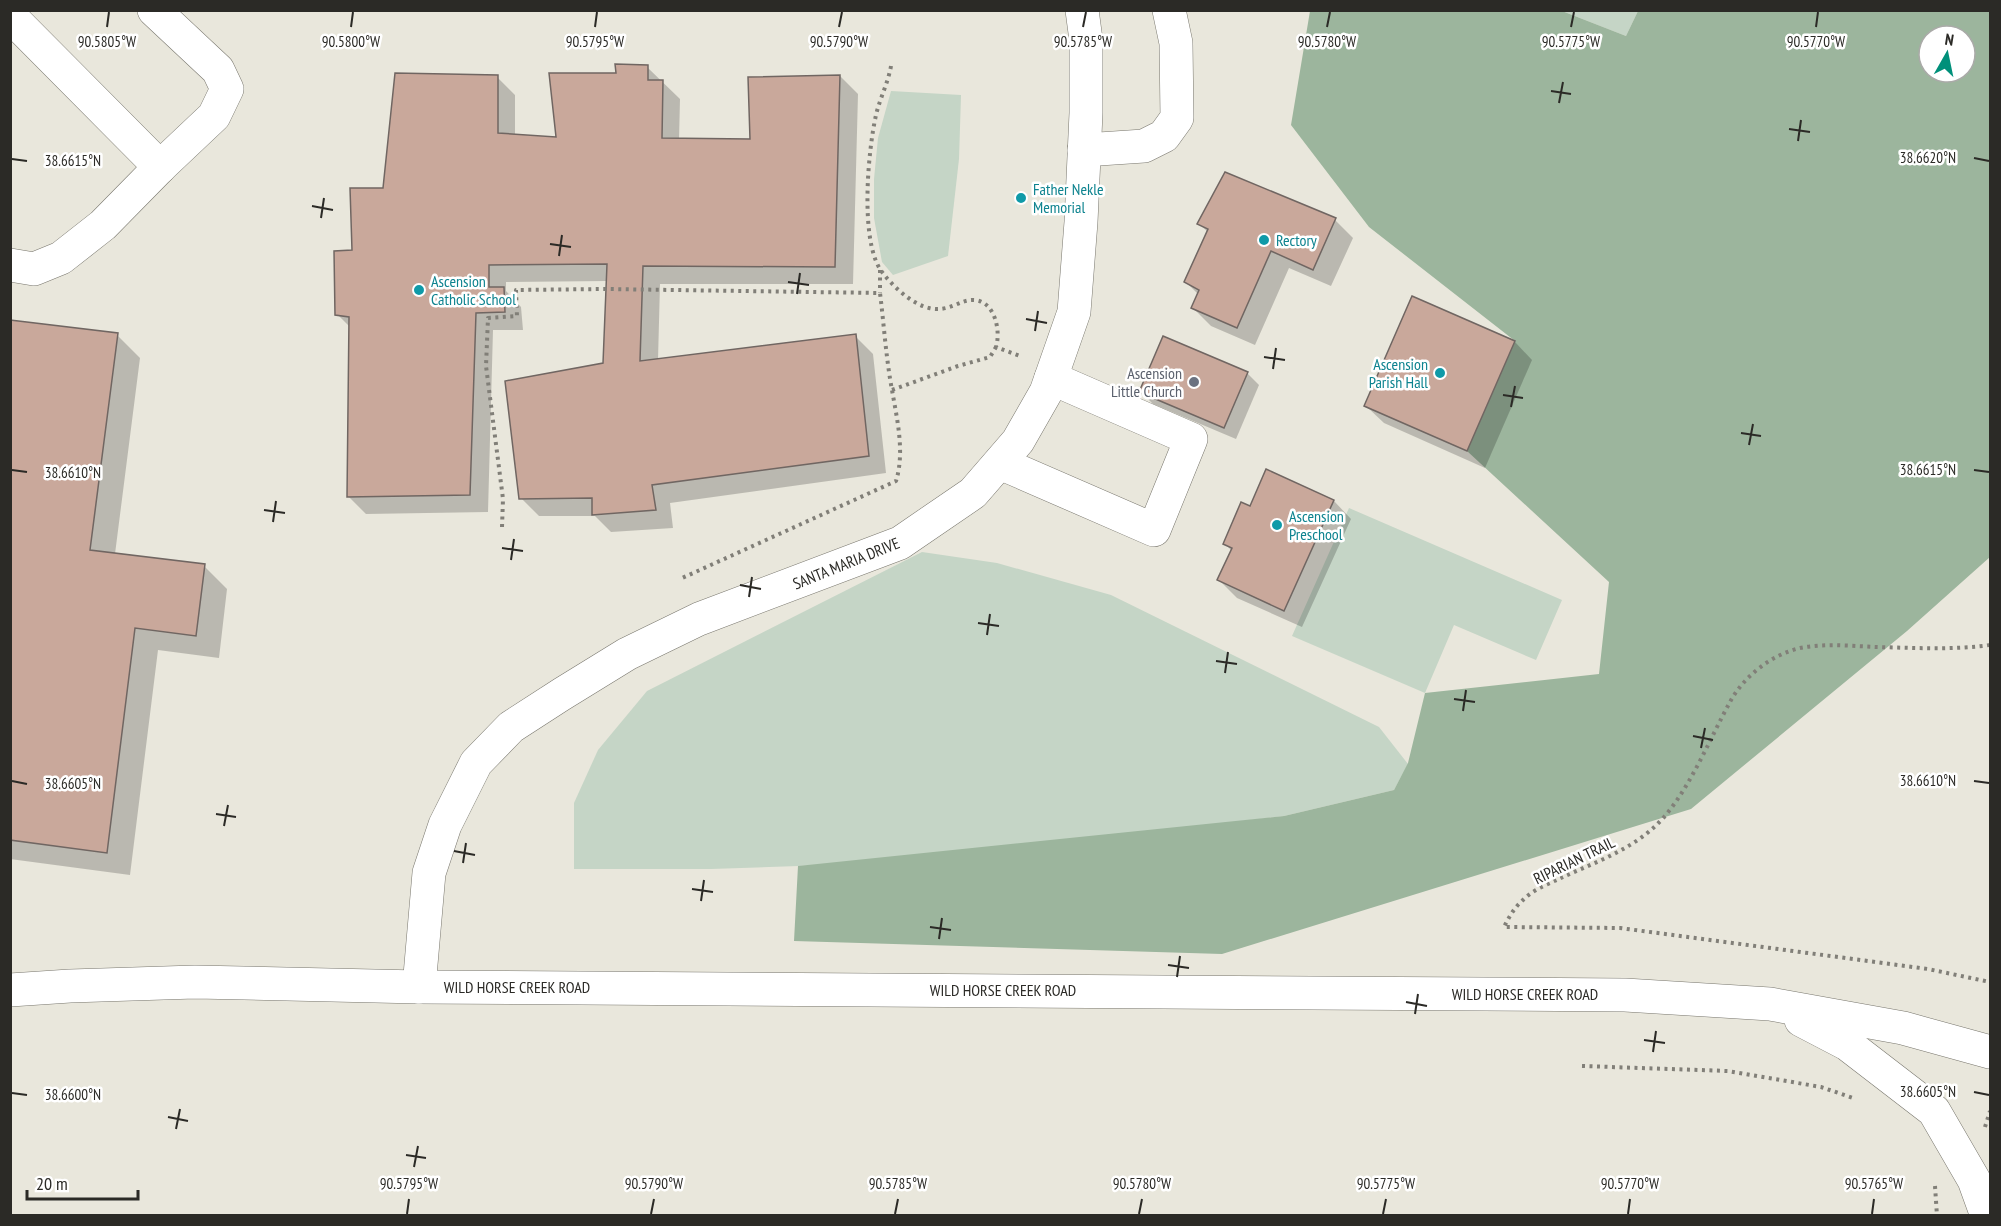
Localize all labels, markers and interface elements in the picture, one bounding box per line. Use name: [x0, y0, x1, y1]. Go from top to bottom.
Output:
north arrow: [1917, 24, 1977, 84]
text: N: [1944, 29, 1955, 50]
text: 90.5805°W: [78, 32, 136, 51]
text: 90.5800°W: [322, 32, 380, 51]
text: 90.5795°W: [566, 32, 624, 51]
text: 90.5790°W: [810, 32, 868, 51]
text: 90.5785°W: [1054, 32, 1112, 51]
text: 90.5780°W: [1298, 32, 1356, 51]
text: 90.5775°W: [1542, 32, 1600, 51]
text: 90.5770°W: [1787, 32, 1845, 51]
text: 38.6620°N: [1900, 148, 1956, 167]
text: 38.6615°N: [45, 151, 101, 170]
place label: Father Nekle Memorial: [1033, 179, 1104, 217]
marker: Father Nekle Memorial: [1014, 191, 1028, 205]
place label: Rectory: [1276, 230, 1317, 250]
marker: Rectory: [1257, 233, 1271, 247]
place label: Ascension Catholic School: [431, 271, 516, 309]
marker: Ascension Catholic School: [412, 283, 426, 297]
place label: Ascension Parish Hall: [1369, 354, 1428, 392]
place label: Ascension Little Church: [1111, 363, 1182, 401]
marker: Ascension Parish Hall: [1433, 366, 1447, 380]
marker: Ascension Little Church: [1187, 375, 1201, 389]
text: 38.6615°N: [1900, 460, 1956, 479]
text: 38.6610°N: [45, 463, 101, 482]
place label: Ascension Preschool: [1289, 506, 1344, 544]
marker: Ascension Preschool: [1270, 518, 1284, 532]
street label: SANTA MARIA DRIVE: [790, 532, 902, 594]
text: 38.6610°N: [1900, 771, 1956, 790]
text: 38.6605°N: [45, 774, 101, 793]
street label: RIPARIAN TRAIL: [1530, 832, 1618, 888]
street label: WILD HORSE CREEK ROAD: [444, 977, 590, 997]
street label: WILD HORSE CREEK ROAD: [930, 980, 1076, 1000]
street label: WILD HORSE CREEK ROAD: [1452, 984, 1598, 1004]
text: 38.6605°N: [1900, 1082, 1956, 1101]
text: 38.6600°N: [45, 1085, 101, 1104]
scale bar: [27, 1163, 138, 1201]
text: 20 m: [36, 1172, 68, 1195]
text: 90.5795°W: [380, 1174, 438, 1193]
text: 90.5790°W: [625, 1174, 683, 1193]
text: 90.5785°W: [869, 1174, 927, 1193]
text: 90.5780°W: [1113, 1174, 1171, 1193]
text: 90.5775°W: [1357, 1174, 1415, 1193]
text: 90.5770°W: [1601, 1174, 1659, 1193]
text: 90.5765°W: [1845, 1174, 1903, 1193]

